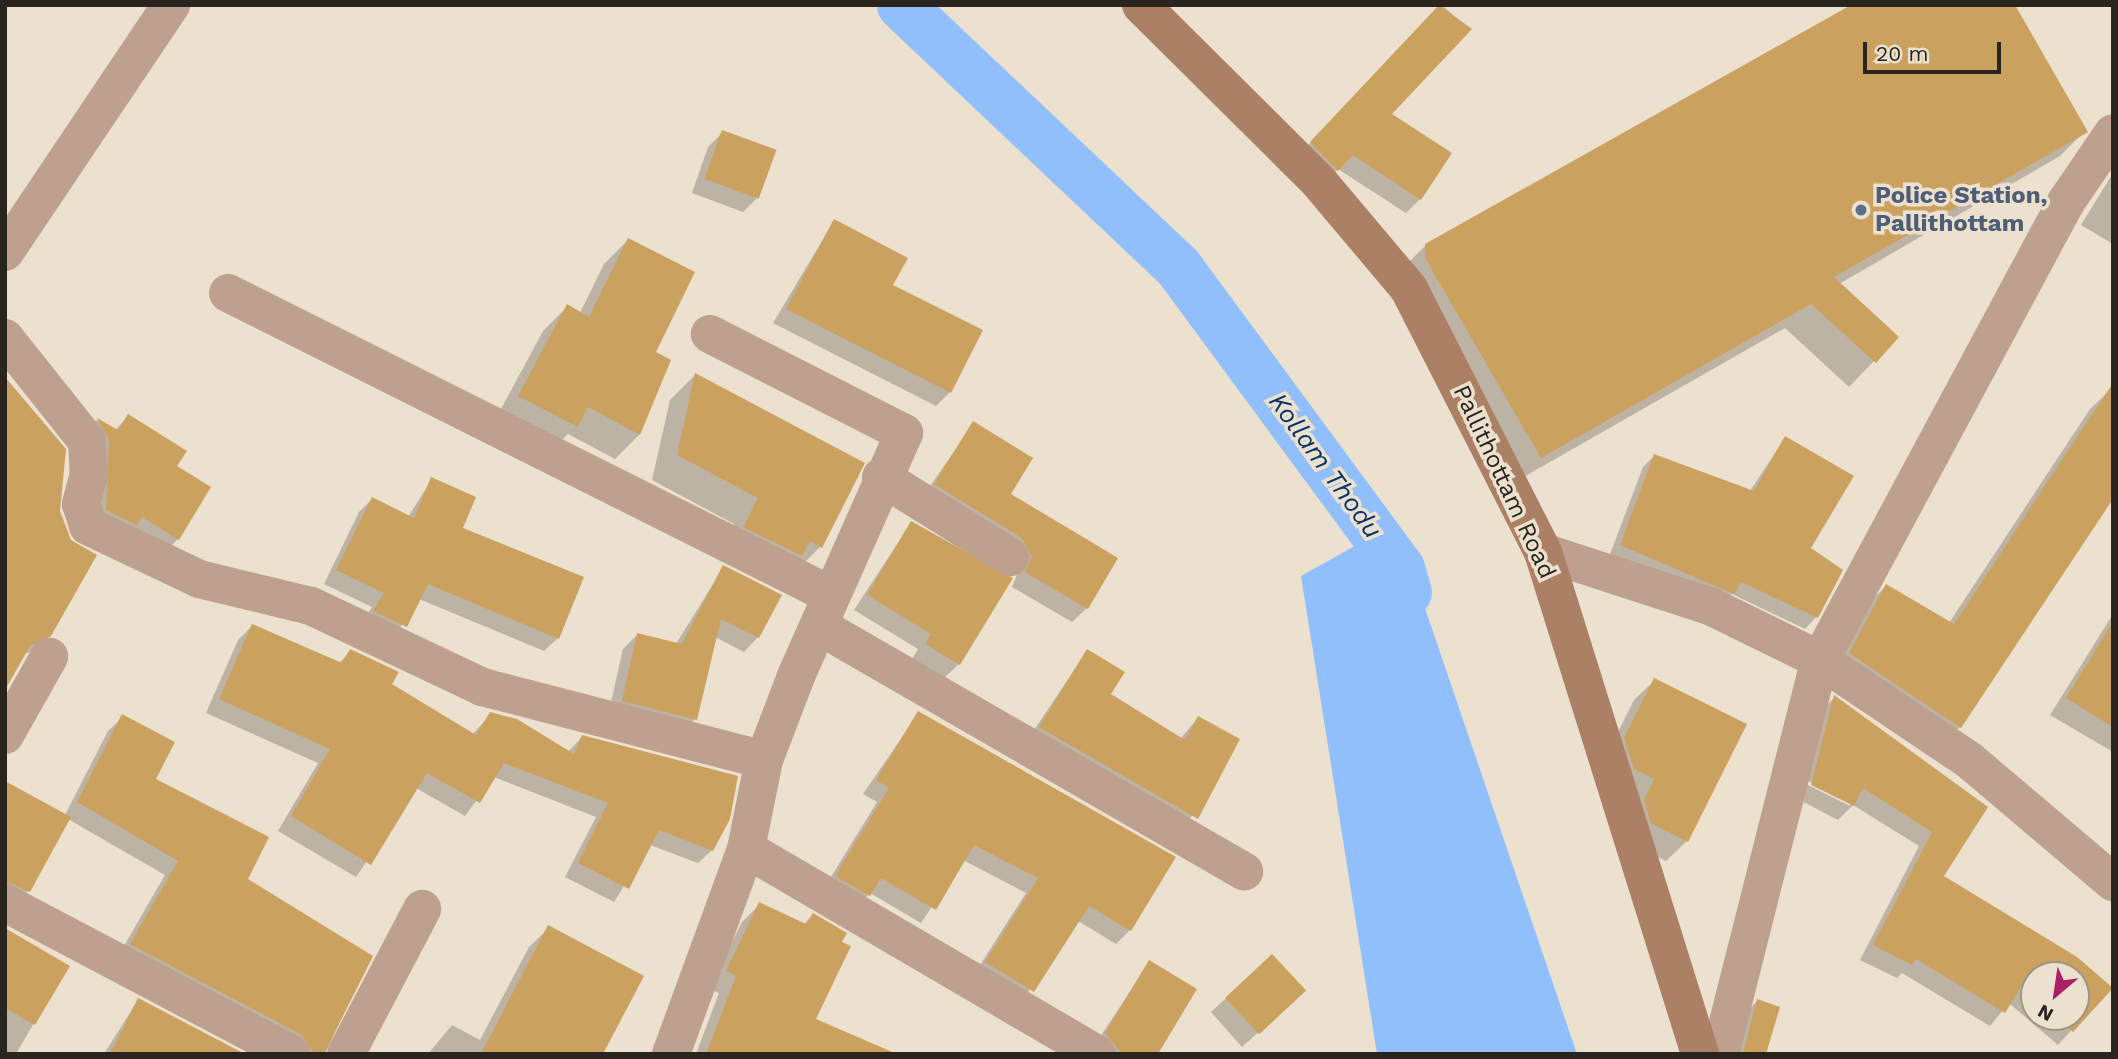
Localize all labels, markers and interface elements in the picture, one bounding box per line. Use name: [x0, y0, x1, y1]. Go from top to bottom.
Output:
scale bar: [1866, 28, 2004, 72]
text: 20 m: [1876, 41, 1928, 66]
place label: Police Station, Pallithottam: [1875, 182, 2048, 238]
marker: Police Station, Pallithottam: [1853, 202, 1869, 218]
street label: Pallithottam Road: [1447, 381, 1561, 583]
water label: Kollam Thodu: [1262, 387, 1388, 545]
north arrow: [2020, 961, 2090, 1031]
text: N: [2034, 1000, 2057, 1027]

